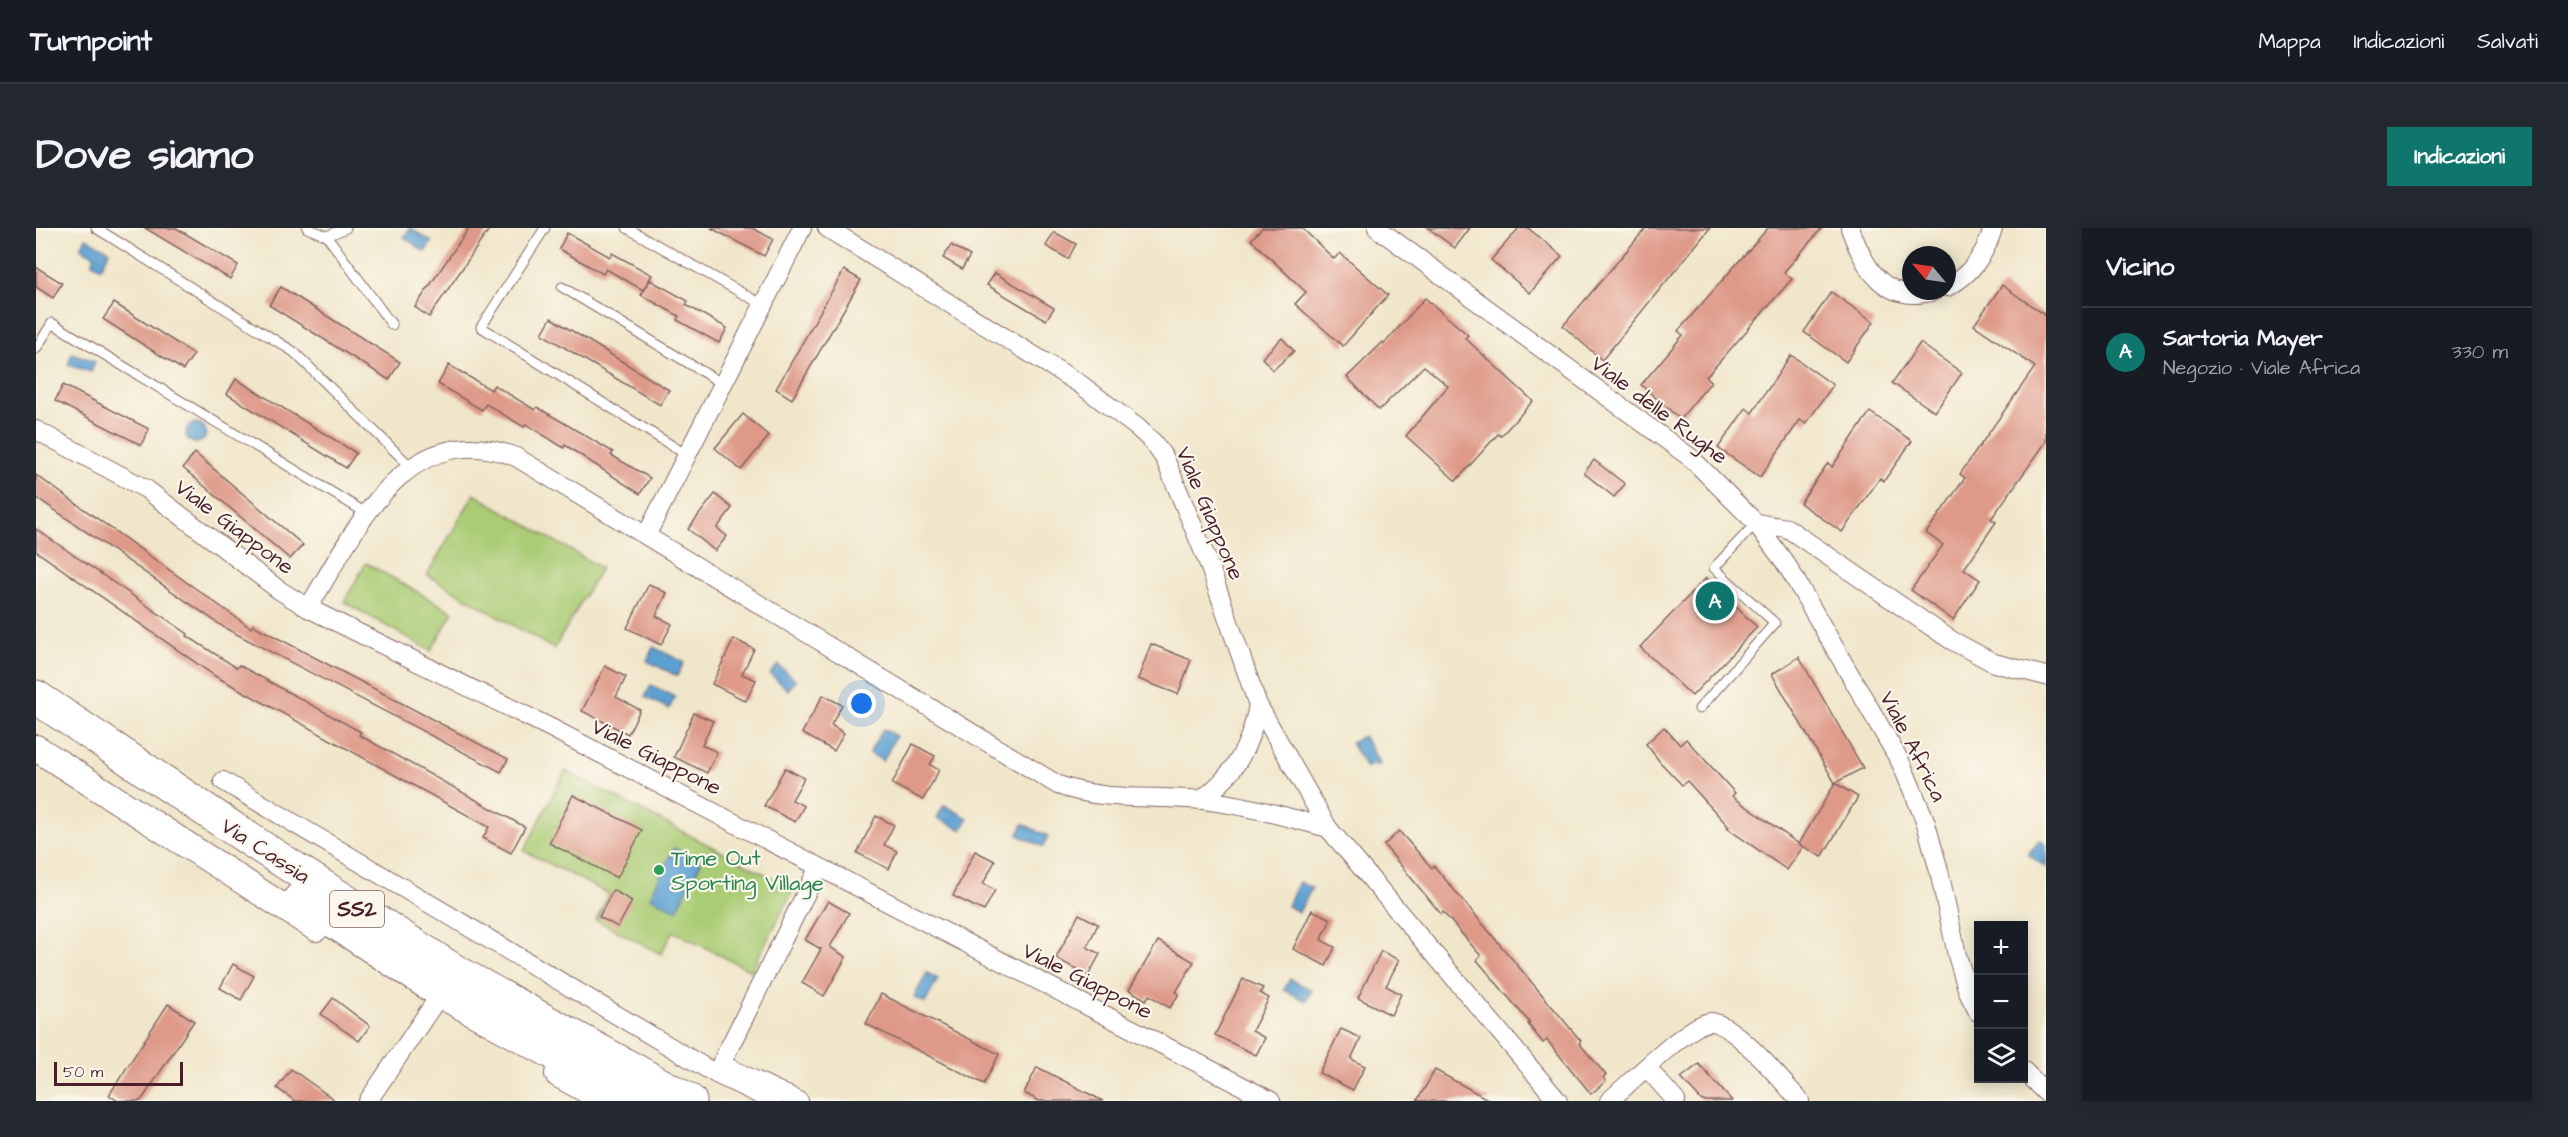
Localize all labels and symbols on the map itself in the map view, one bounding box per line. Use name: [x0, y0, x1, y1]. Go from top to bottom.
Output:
north arrow: [1902, 246, 1956, 300]
street label: Viale delle Rughe: [1584, 348, 1734, 473]
street label: Viale Giappone: [1168, 442, 1252, 585]
street label: Viale Giappone: [168, 472, 300, 582]
pin: A: [1696, 578, 1734, 623]
street label: Viale Africa: [1872, 686, 1954, 807]
your location: [847, 689, 876, 718]
street label: Viale Giappone: [586, 711, 727, 803]
street label: Via Cassia: [215, 811, 316, 892]
place label: Time Out Sporting Village: [671, 843, 824, 900]
marker: Time Out Sporting Village: [652, 863, 666, 877]
road number: SS2: [330, 891, 384, 927]
street label: Viale Giappone: [1017, 935, 1158, 1027]
scale bar: [54, 1059, 183, 1086]

